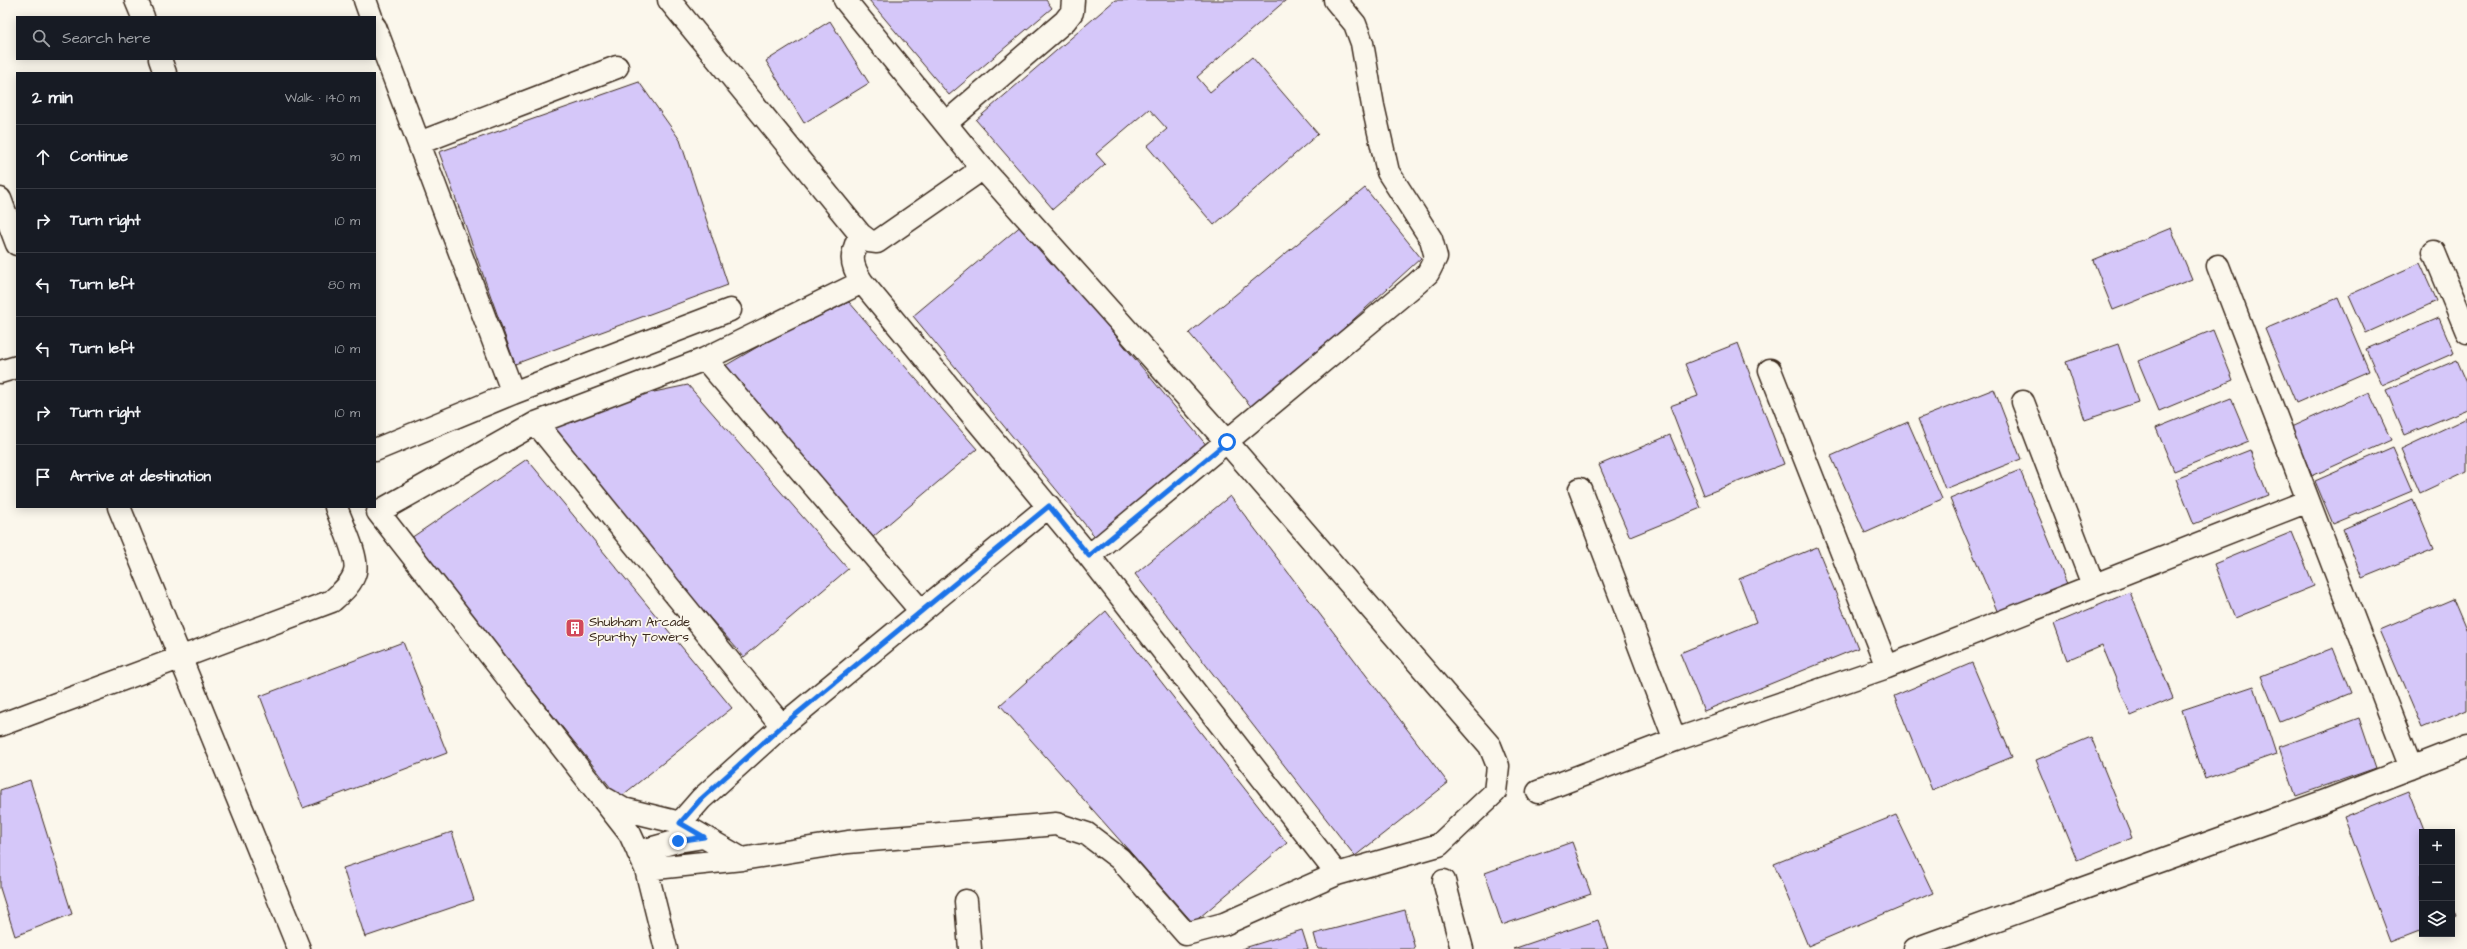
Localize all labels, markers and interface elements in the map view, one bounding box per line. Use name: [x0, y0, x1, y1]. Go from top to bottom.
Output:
search box: [16, 16, 376, 60]
icon: search: [30, 27, 52, 49]
text: Search here: [62, 28, 151, 49]
text: 2 min: [32, 86, 73, 110]
text: Walk · 140 m: [285, 89, 360, 107]
icon: ahead: [32, 146, 54, 168]
text: Continue: [70, 146, 128, 167]
text: 30 m: [330, 148, 360, 166]
icon: right: [32, 210, 54, 232]
text: Turn right: [70, 210, 141, 231]
text: 10 m: [335, 212, 360, 230]
icon: left: [32, 274, 54, 296]
text: Turn left: [70, 274, 134, 295]
text: 80 m: [328, 276, 360, 294]
icon: left: [32, 338, 54, 360]
text: Turn left: [70, 338, 134, 359]
text: 10 m: [335, 340, 360, 358]
icon: right: [32, 402, 54, 424]
text: Turn right: [70, 402, 141, 423]
text: 10 m: [335, 404, 360, 422]
route start: [1218, 433, 1236, 451]
icon: arrive: [32, 466, 54, 488]
text: Arrive at destination: [70, 466, 211, 487]
place label: Shubham Arcade Spurthy Towers: [589, 613, 690, 647]
building icon: Shubham Arcade Spurthy Towers: [564, 617, 586, 639]
map controls: [2419, 829, 2455, 937]
button: +: [2419, 829, 2455, 865]
route end: [669, 832, 687, 850]
button: −: [2419, 865, 2455, 901]
button: layers: [2419, 901, 2455, 937]

